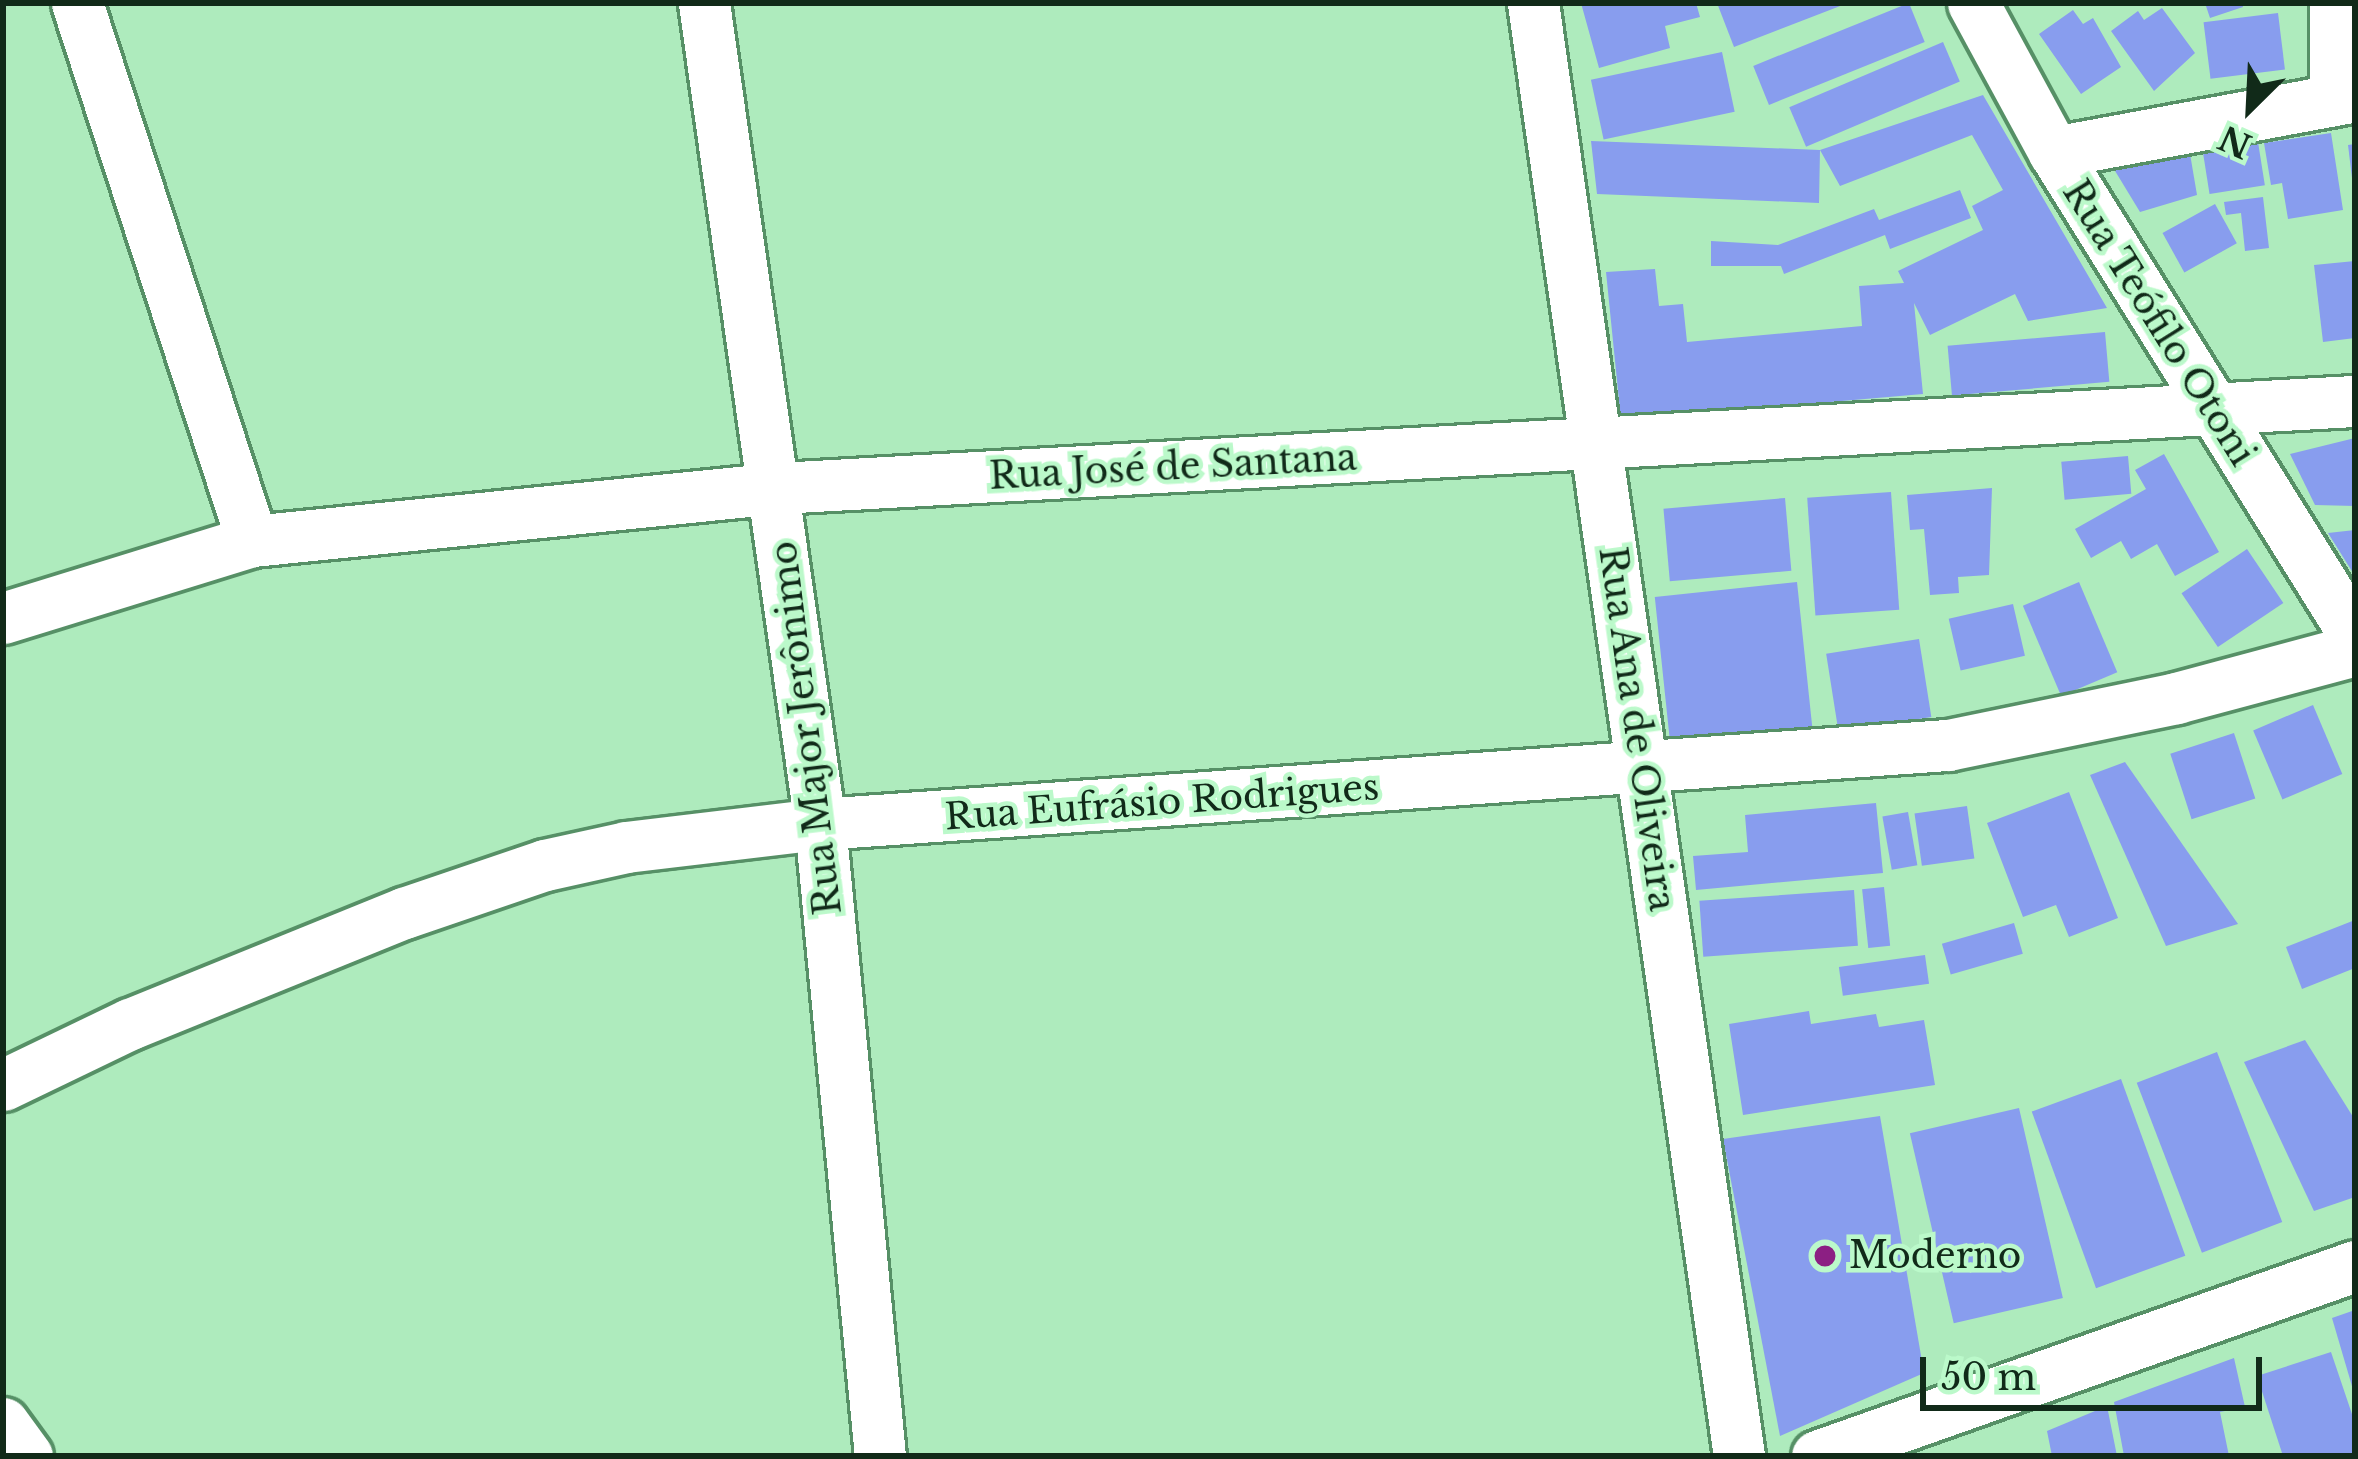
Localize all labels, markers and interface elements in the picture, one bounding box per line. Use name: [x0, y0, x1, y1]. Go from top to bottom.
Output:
north arrow: [2190, 48, 2310, 168]
text: N: [2213, 116, 2258, 166]
street label: Rua Teófilo Otoni: [2053, 172, 2265, 474]
street label: Rua José de Santana: [988, 436, 1358, 498]
street label: Rua Major Jerônimo: [762, 538, 850, 918]
street label: Rua Ana de Oliveira: [1590, 543, 1684, 915]
street label: Rua Eufrásio Rodrigues: [943, 765, 1381, 839]
place label: Moderno: [1849, 1234, 2021, 1278]
marker: Moderno: [1812, 1243, 1838, 1269]
scale bar: [1926, 1333, 2268, 1407]
text: 50 m: [1941, 1355, 2036, 1400]

